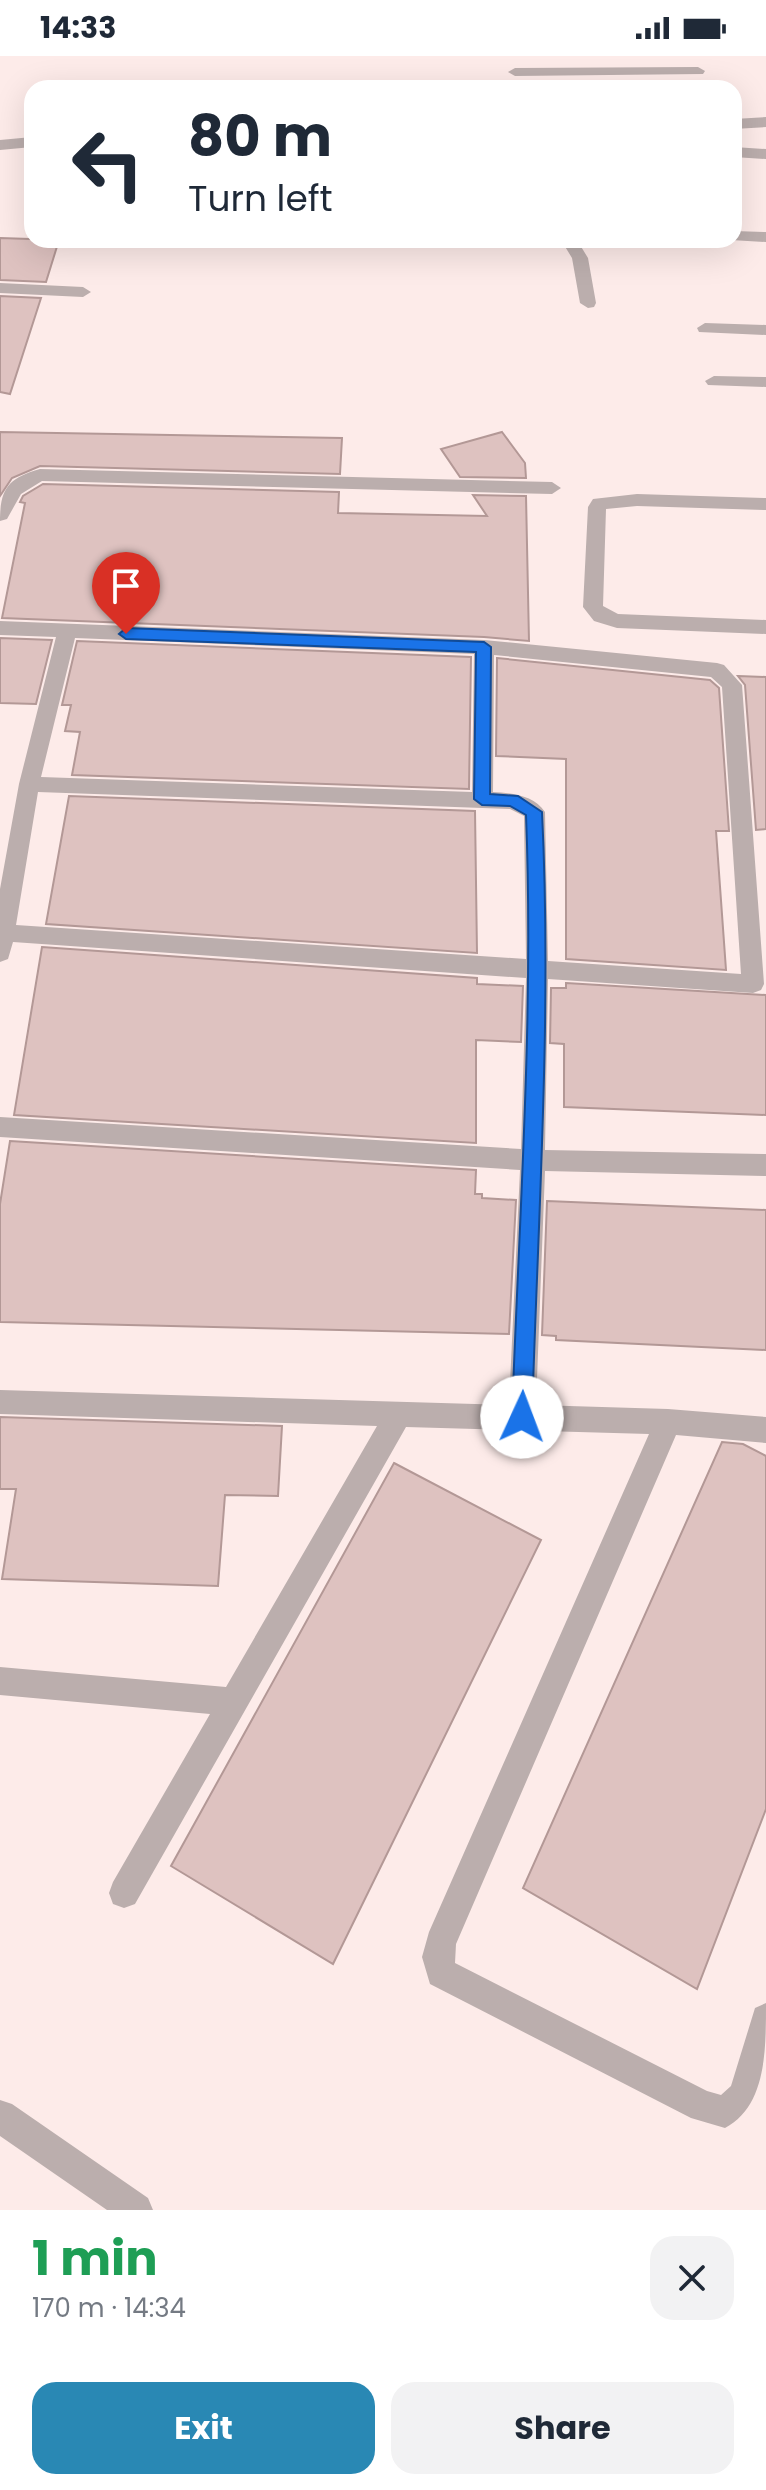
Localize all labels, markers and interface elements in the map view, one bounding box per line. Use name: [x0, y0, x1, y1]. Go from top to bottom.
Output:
text: 14:33: [40, 6, 116, 49]
text: 80 m: [188, 97, 332, 176]
icon: left: [56, 112, 160, 216]
text: Turn left: [188, 173, 333, 224]
pin: [92, 552, 160, 634]
icon: arrive: [104, 564, 148, 608]
position arrow: [480, 1375, 564, 1459]
text: 1 min: [32, 2225, 158, 2292]
button: close: [650, 2236, 734, 2320]
text: 170 m · 14:34: [32, 2290, 186, 2326]
button: Exit: [32, 2382, 375, 2474]
button: Share: [391, 2382, 734, 2474]

